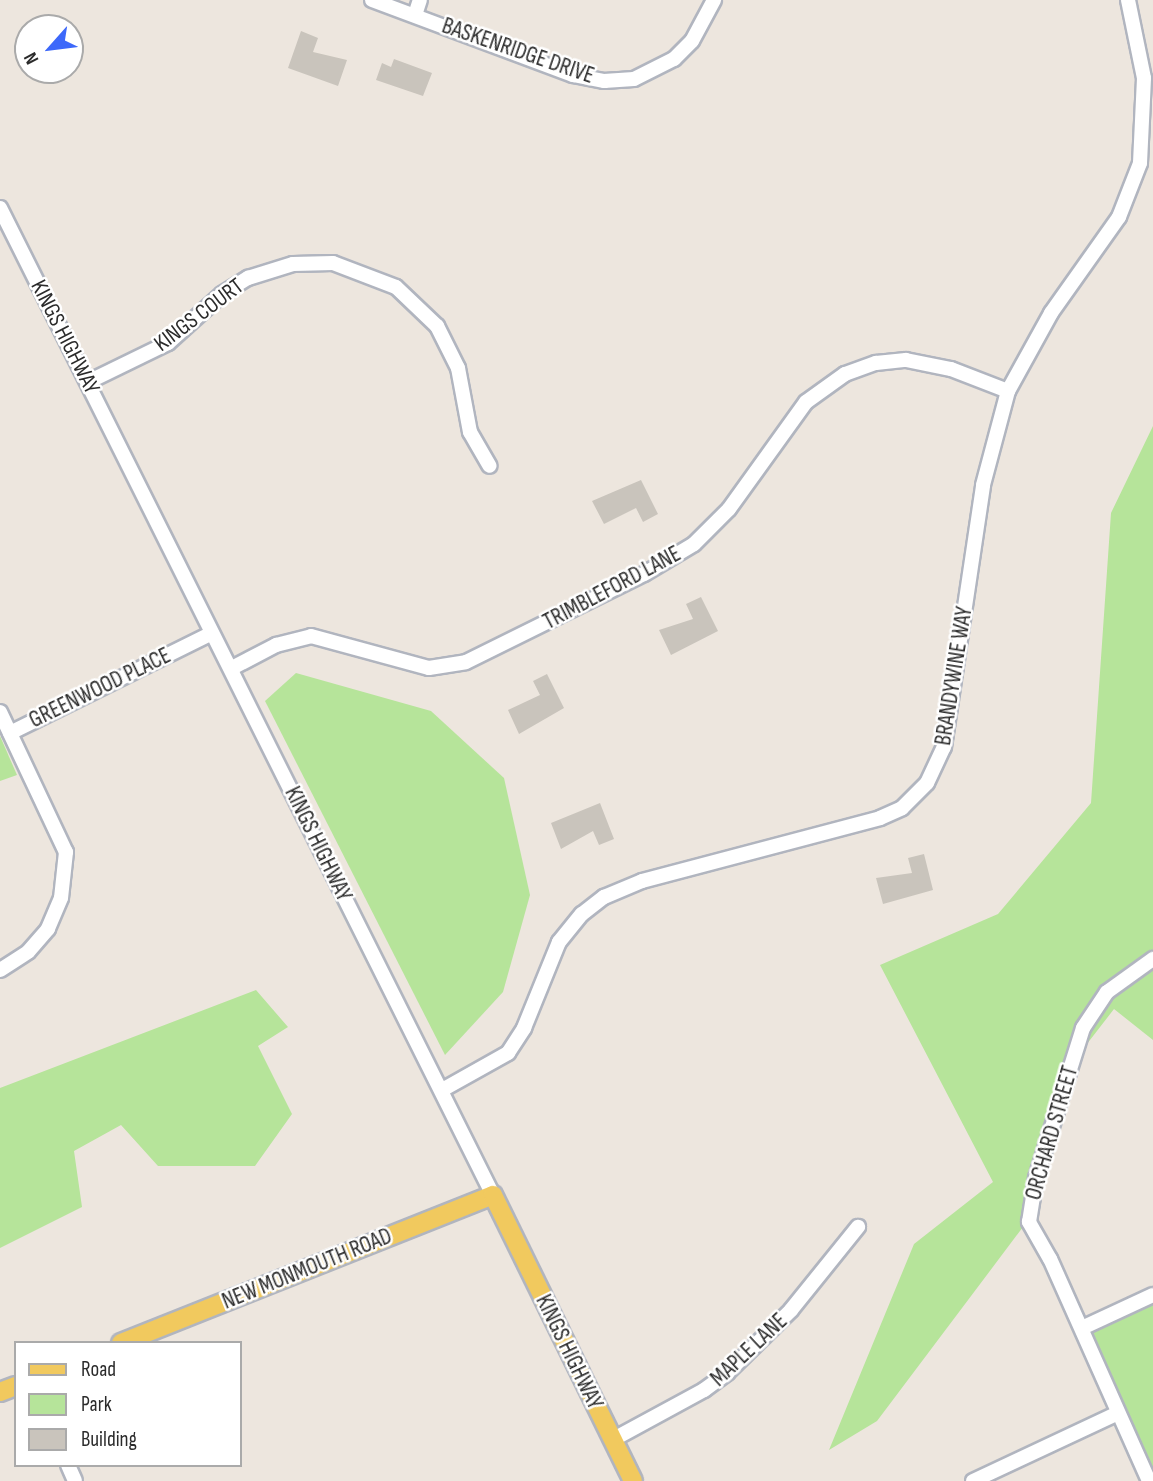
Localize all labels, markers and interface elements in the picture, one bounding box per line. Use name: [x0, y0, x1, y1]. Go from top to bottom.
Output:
street label: BASKENRIDGE DRIVE: [438, 12, 598, 90]
north arrow: [14, 14, 84, 84]
text: N: [19, 48, 44, 68]
street label: KINGS COURT: [149, 272, 249, 358]
street label: KINGS HIGHWAY: [25, 275, 105, 399]
street label: TRIMBLEFORD LANE: [538, 540, 686, 636]
street label: BRANDYWINE WAY: [929, 605, 979, 747]
street label: GREENWOOD PLACE: [25, 642, 175, 734]
street label: KINGS HIGHWAY: [278, 782, 358, 906]
street label: ORCHARD STREET: [1020, 1063, 1084, 1203]
street label: NEW MONMOUTH ROAD: [218, 1222, 396, 1316]
street label: KINGS HIGHWAY: [529, 1290, 609, 1414]
street label: MAPLE LANE: [705, 1308, 793, 1392]
legend: [14, 1341, 242, 1467]
text: Road: [81, 1357, 116, 1382]
text: Park: [81, 1392, 112, 1417]
text: Building: [81, 1427, 137, 1452]

